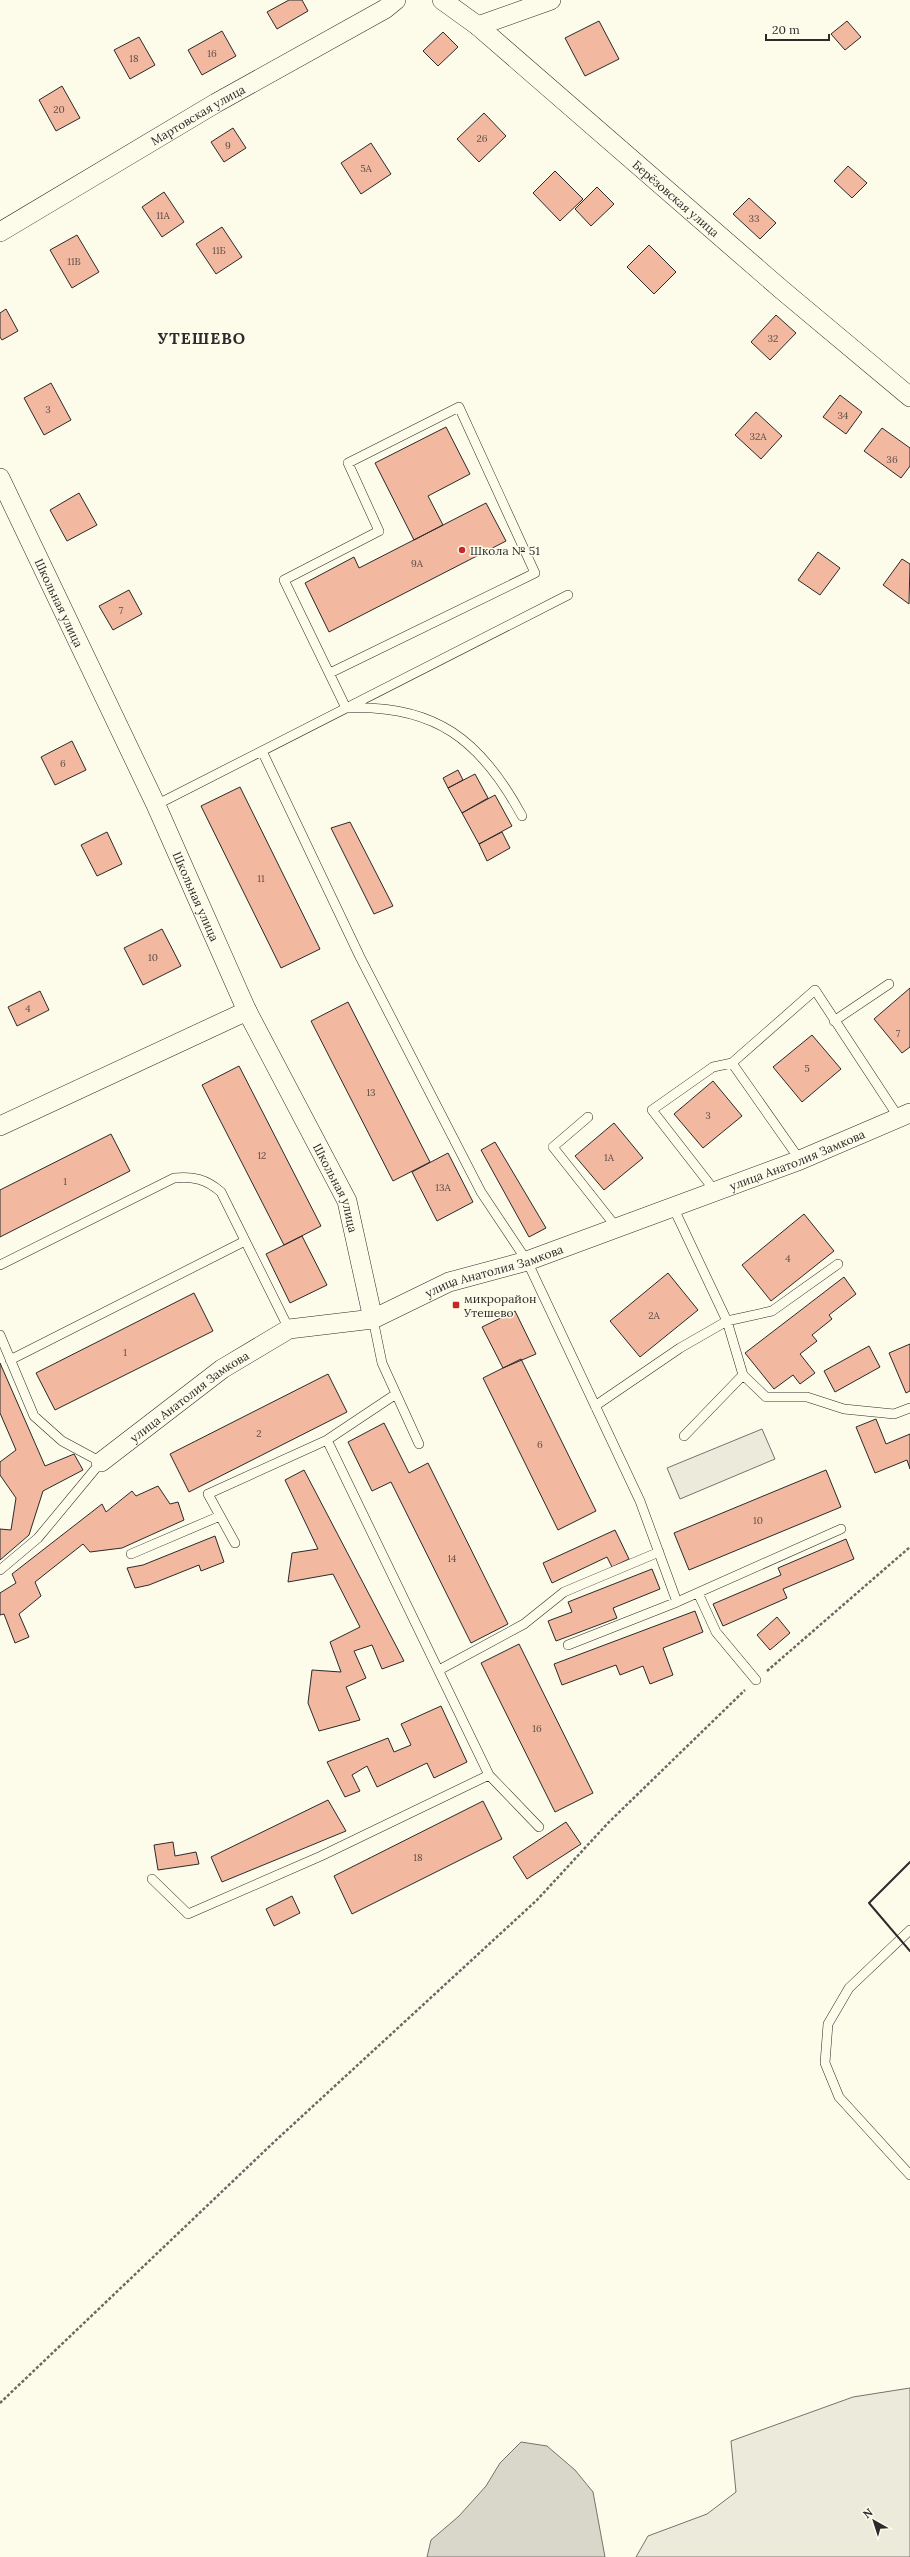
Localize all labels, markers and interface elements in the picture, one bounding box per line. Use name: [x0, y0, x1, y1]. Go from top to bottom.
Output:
scale bar: [766, 16, 829, 42]
text: 20 m: [772, 22, 800, 37]
house number: 16: [207, 47, 217, 60]
house number: 18: [129, 52, 139, 65]
street label: Мартовская улица: [148, 81, 248, 148]
house number: 20: [53, 103, 65, 116]
house number: 26: [476, 132, 488, 145]
house number: 9: [225, 139, 231, 152]
street label: Берёзовская улица: [630, 157, 723, 240]
house number: 5А: [360, 162, 373, 175]
house number: 11А: [156, 209, 171, 222]
house number: 33: [748, 212, 760, 225]
house number: 11Б: [212, 244, 226, 257]
house number: 11В: [67, 255, 81, 268]
district label: УТЕШЕВО: [158, 328, 246, 348]
house number: 32: [768, 332, 778, 345]
house number: 3: [45, 403, 51, 416]
house number: 34: [838, 409, 849, 422]
house number: 32А: [749, 430, 767, 443]
house number: 36: [886, 453, 898, 466]
place label: Школа № 51: [470, 543, 540, 558]
marker: Школа № 51: [457, 545, 467, 555]
street label: Школьная улица: [32, 556, 87, 649]
house number: 9А: [411, 557, 424, 570]
house number: 7: [119, 604, 124, 617]
house number: 6: [60, 757, 66, 770]
street label: Школьная улица: [170, 849, 223, 943]
house number: 11: [257, 872, 265, 885]
house number: 10: [148, 951, 158, 964]
house number: 4: [25, 1002, 31, 1015]
house number: 7: [896, 1027, 901, 1040]
house number: 5: [804, 1062, 810, 1075]
house number: 13: [366, 1086, 376, 1099]
house number: 3: [705, 1109, 711, 1122]
street label: улица Анатолия Замкова: [727, 1126, 867, 1193]
street label: Школьная улица: [310, 1140, 361, 1234]
house number: 12: [257, 1149, 267, 1162]
house number: 1А: [604, 1151, 615, 1164]
house number: 1: [63, 1175, 67, 1188]
house number: 13А: [435, 1181, 451, 1194]
street label: улица Анатолия Замкова: [422, 1241, 565, 1300]
house number: 4: [785, 1252, 791, 1265]
place label: микрорайон Утешево: [463, 1291, 536, 1320]
marker: микрорайон Утешево: [451, 1300, 461, 1310]
house number: 2А: [648, 1309, 661, 1322]
house number: 1: [123, 1346, 127, 1359]
street label: улица Анатолия Замкова: [126, 1347, 251, 1445]
house number: 2: [256, 1427, 262, 1440]
house number: 6: [537, 1438, 543, 1451]
house number: 10: [753, 1514, 763, 1527]
house number: 14: [447, 1552, 457, 1565]
house number: 16: [532, 1722, 542, 1735]
house number: 18: [413, 1851, 423, 1864]
north arrow: [854, 2501, 894, 2541]
text: N: [860, 2505, 876, 2521]

